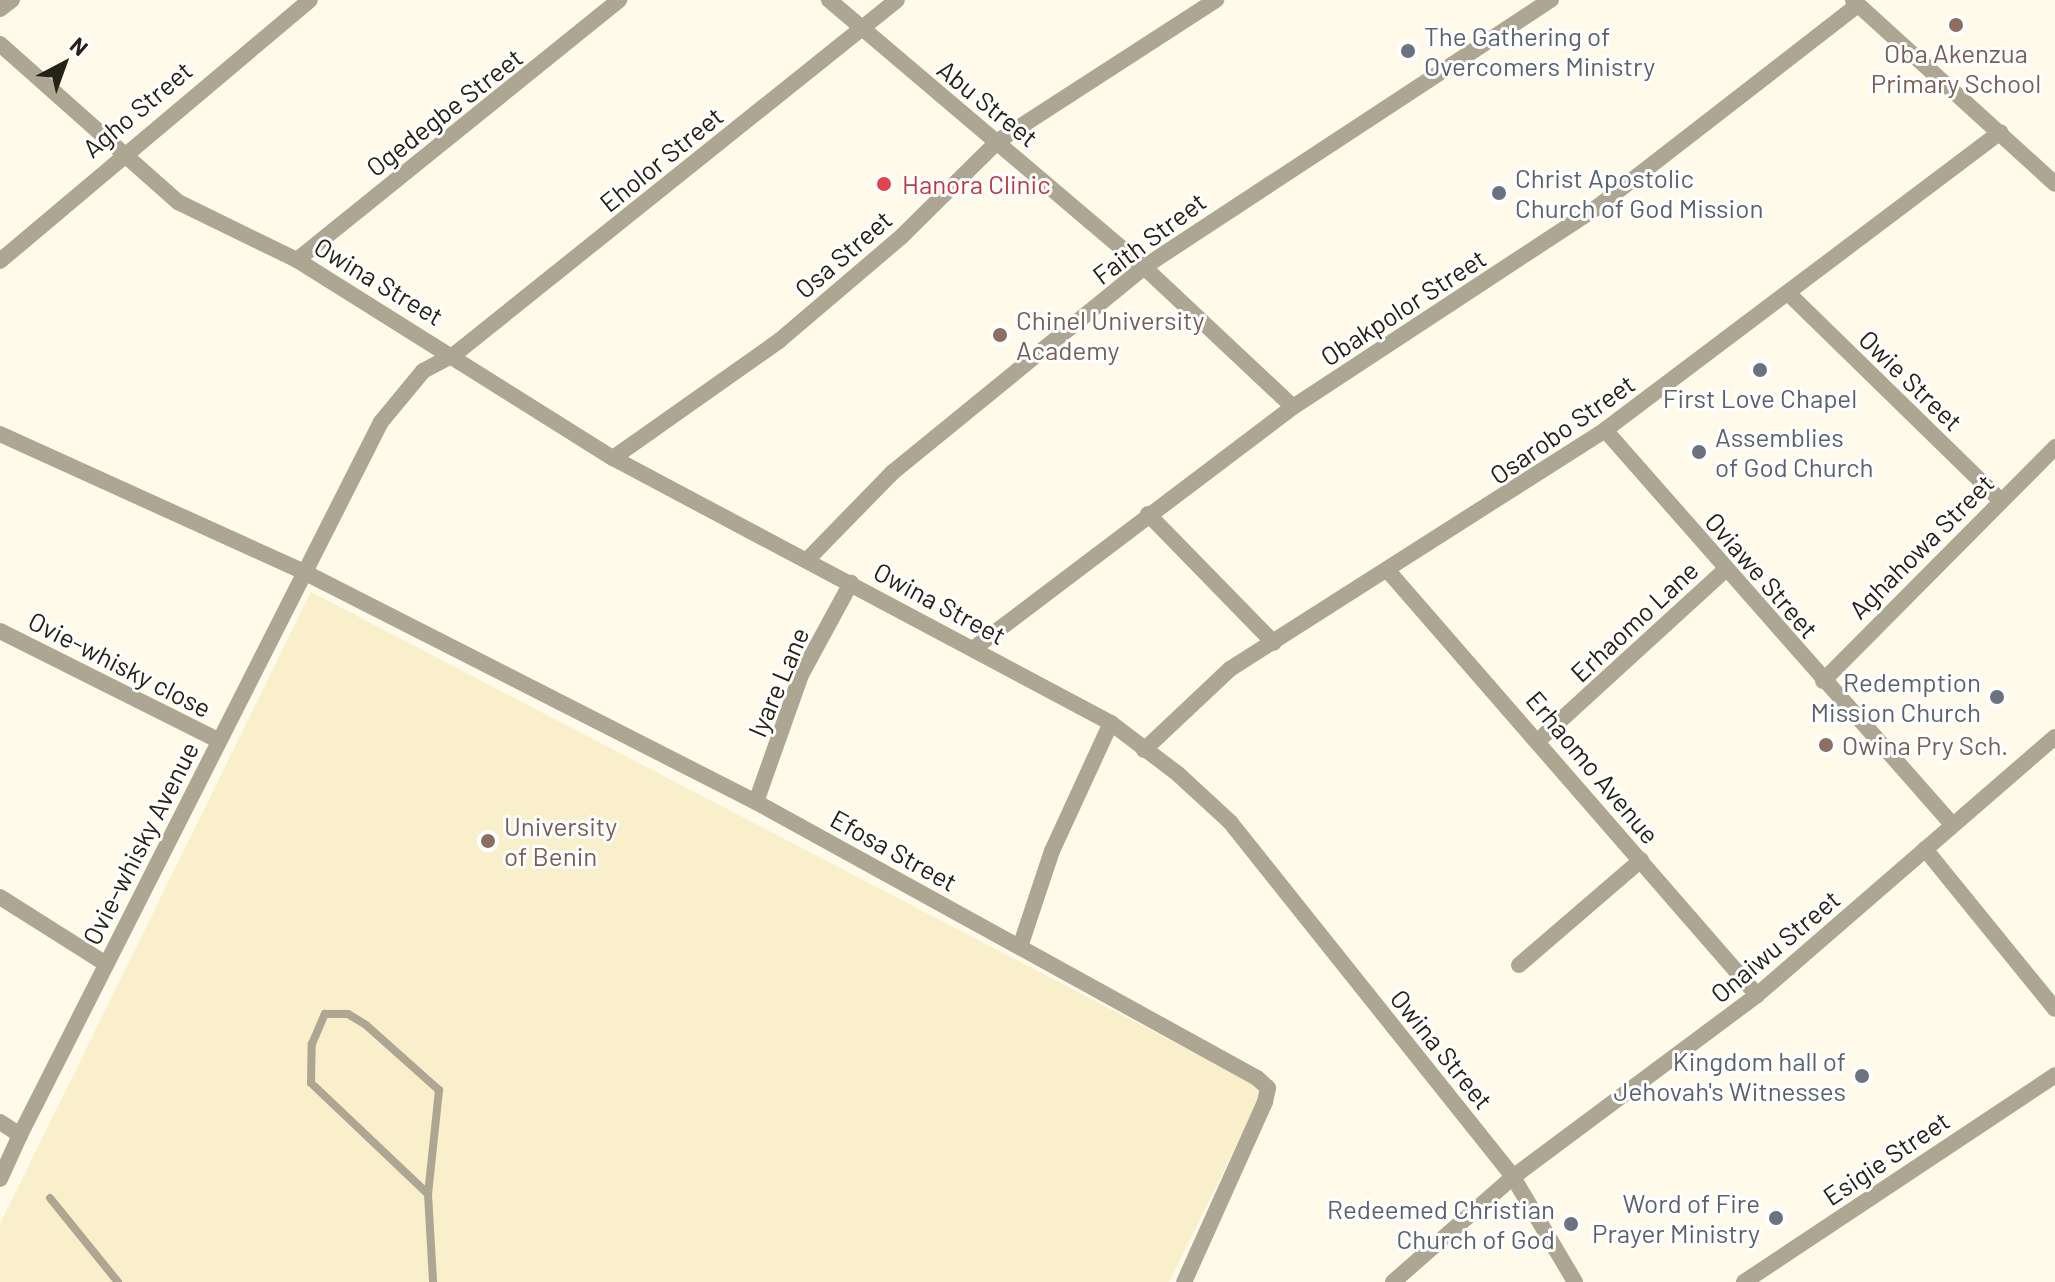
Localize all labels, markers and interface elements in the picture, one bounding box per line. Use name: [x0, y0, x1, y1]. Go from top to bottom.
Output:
marker: Oba Akenzua Primary School: [1947, 16, 1965, 34]
place label: The Gathering of Overcomers Ministry: [1424, 20, 1655, 82]
north arrow: [24, 24, 104, 104]
text: N: [66, 31, 94, 60]
place label: Oba Akenzua Primary School: [1871, 37, 2041, 98]
street label: Ogedegbe Street: [360, 41, 528, 183]
marker: The Gathering of Overcomers Ministry: [1399, 42, 1417, 60]
street label: Abu Street: [932, 53, 1044, 153]
street label: Agho Street: [76, 54, 198, 164]
street label: Eholor Street: [593, 100, 729, 218]
place label: Christ Apostolic Church of God Mission: [1515, 162, 1763, 224]
place label: Hanora Clinic: [902, 168, 1051, 200]
marker: Hanora Clinic: [873, 173, 895, 195]
marker: Christ Apostolic Church of God Mission: [1490, 184, 1508, 202]
street label: Faith Street: [1086, 185, 1212, 291]
street label: Osa Street: [788, 203, 898, 305]
street label: Owina Street: [309, 230, 449, 332]
street label: Obakpolor Street: [1314, 242, 1492, 372]
place label: Chinel University Academy: [1016, 304, 1205, 366]
street label: Owie Street: [1853, 323, 1969, 437]
marker: Chinel University Academy: [991, 326, 1009, 344]
marker: First Love Chapel: [1751, 361, 1769, 379]
street label: Osarobo Street: [1483, 368, 1641, 490]
place label: First Love Chapel: [1663, 382, 1857, 414]
place label: Assemblies of God Church: [1715, 421, 1874, 482]
marker: Assemblies of God Church: [1690, 443, 1708, 461]
street label: Aghahowa Street: [1842, 467, 2000, 625]
street label: Oviawe Street: [1699, 506, 1825, 644]
street label: Erhaomo Lane: [1564, 554, 1704, 688]
street label: Owina Street: [869, 555, 1011, 651]
street label: Ovie-whisky close: [23, 605, 217, 723]
street label: Iyare Lane: [741, 623, 815, 741]
place label: Redemption Mission Church: [1811, 666, 1981, 728]
street label: Erhaomo Avenue: [1520, 684, 1666, 850]
marker: Redemption Mission Church: [1988, 688, 2006, 706]
place label: Owina Pry Sch.: [1842, 729, 2008, 761]
street label: Ovie-whisky Avenue: [75, 736, 205, 950]
marker: Owina Pry Sch.: [1817, 736, 1835, 754]
street label: Efosa Street: [825, 802, 963, 898]
place label: University of Benin: [504, 810, 617, 872]
marker: University of Benin: [479, 832, 497, 850]
street label: Onaiwu Street: [1704, 883, 1846, 1009]
street label: Owina Street: [1384, 983, 1500, 1115]
place label: Kingdom hall of Jehovah's Witnesses: [1613, 1045, 1846, 1106]
marker: Kingdom hall of Jehovah's Witnesses: [1853, 1067, 1871, 1085]
street label: Esigie Street: [1817, 1104, 1955, 1212]
place label: Word of Fire Prayer Ministry: [1592, 1187, 1760, 1248]
place label: Redeemed Christian Church of God: [1327, 1193, 1555, 1254]
marker: Word of Fire Prayer Ministry: [1767, 1209, 1785, 1227]
marker: Redeemed Christian Church of God: [1562, 1215, 1580, 1233]

